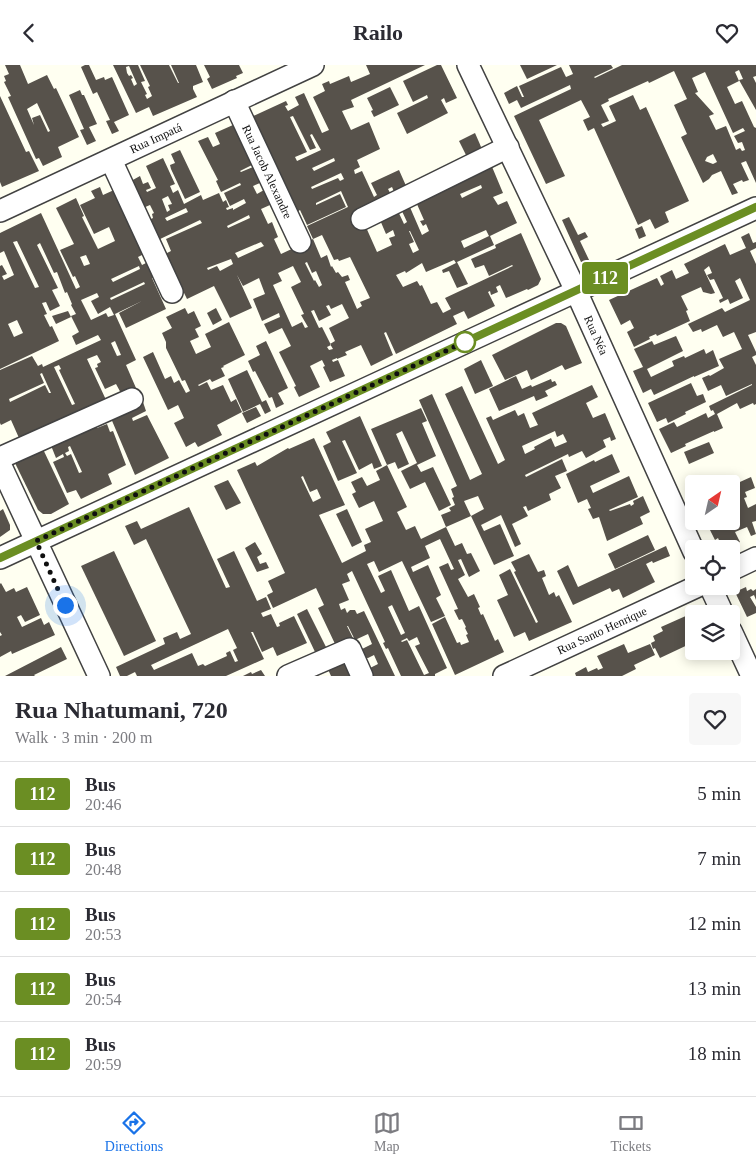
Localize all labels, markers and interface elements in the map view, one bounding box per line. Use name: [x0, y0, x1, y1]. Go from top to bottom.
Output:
icon: back: [15, 19, 43, 47]
icon: heart: [713, 19, 741, 47]
text: Railo: [353, 20, 403, 45]
street label: Rua Impatá: [128, 120, 185, 156]
street label: Rua Jacob Alexandre: [239, 122, 295, 221]
line badge: 112: [576, 262, 634, 294]
text: 112: [592, 268, 618, 288]
street label: Rua Néa: [581, 313, 611, 358]
unlabelled marker: [454, 331, 476, 353]
north arrow: [685, 475, 740, 530]
map controls: [685, 475, 740, 660]
button: locate: [685, 540, 740, 595]
your location: [53, 593, 78, 618]
street label: Rua Santo Henrique: [555, 604, 649, 657]
button: layers: [685, 605, 740, 660]
button: heart: [689, 693, 741, 745]
text: Rua Nhatumani, 720: [15, 697, 228, 723]
text: Walk · 3 min · 200 m: [15, 729, 152, 746]
text: Bus: [85, 774, 116, 795]
text: 5 min: [697, 783, 741, 804]
text: 112: [29, 784, 56, 804]
text: 20:46: [85, 796, 121, 813]
text: Bus: [85, 839, 116, 860]
text: 7 min: [697, 848, 741, 869]
text: 112: [29, 849, 56, 869]
text: 20:48: [85, 861, 121, 878]
text: Bus: [85, 904, 116, 925]
text: 12 min: [688, 913, 741, 934]
text: 112: [29, 914, 56, 934]
text: 20:53: [85, 926, 121, 943]
text: Bus: [85, 969, 116, 990]
text: 13 min: [688, 978, 741, 999]
text: 112: [29, 979, 56, 999]
text: 20:54: [85, 991, 121, 1008]
text: Bus: [85, 1034, 116, 1055]
text: 18 min: [688, 1043, 741, 1064]
text: 112: [29, 1044, 56, 1064]
text: 20:59: [85, 1056, 121, 1073]
tab: Directions: [105, 1109, 163, 1155]
tab: Map: [373, 1109, 401, 1155]
tab: Tickets: [610, 1109, 651, 1155]

